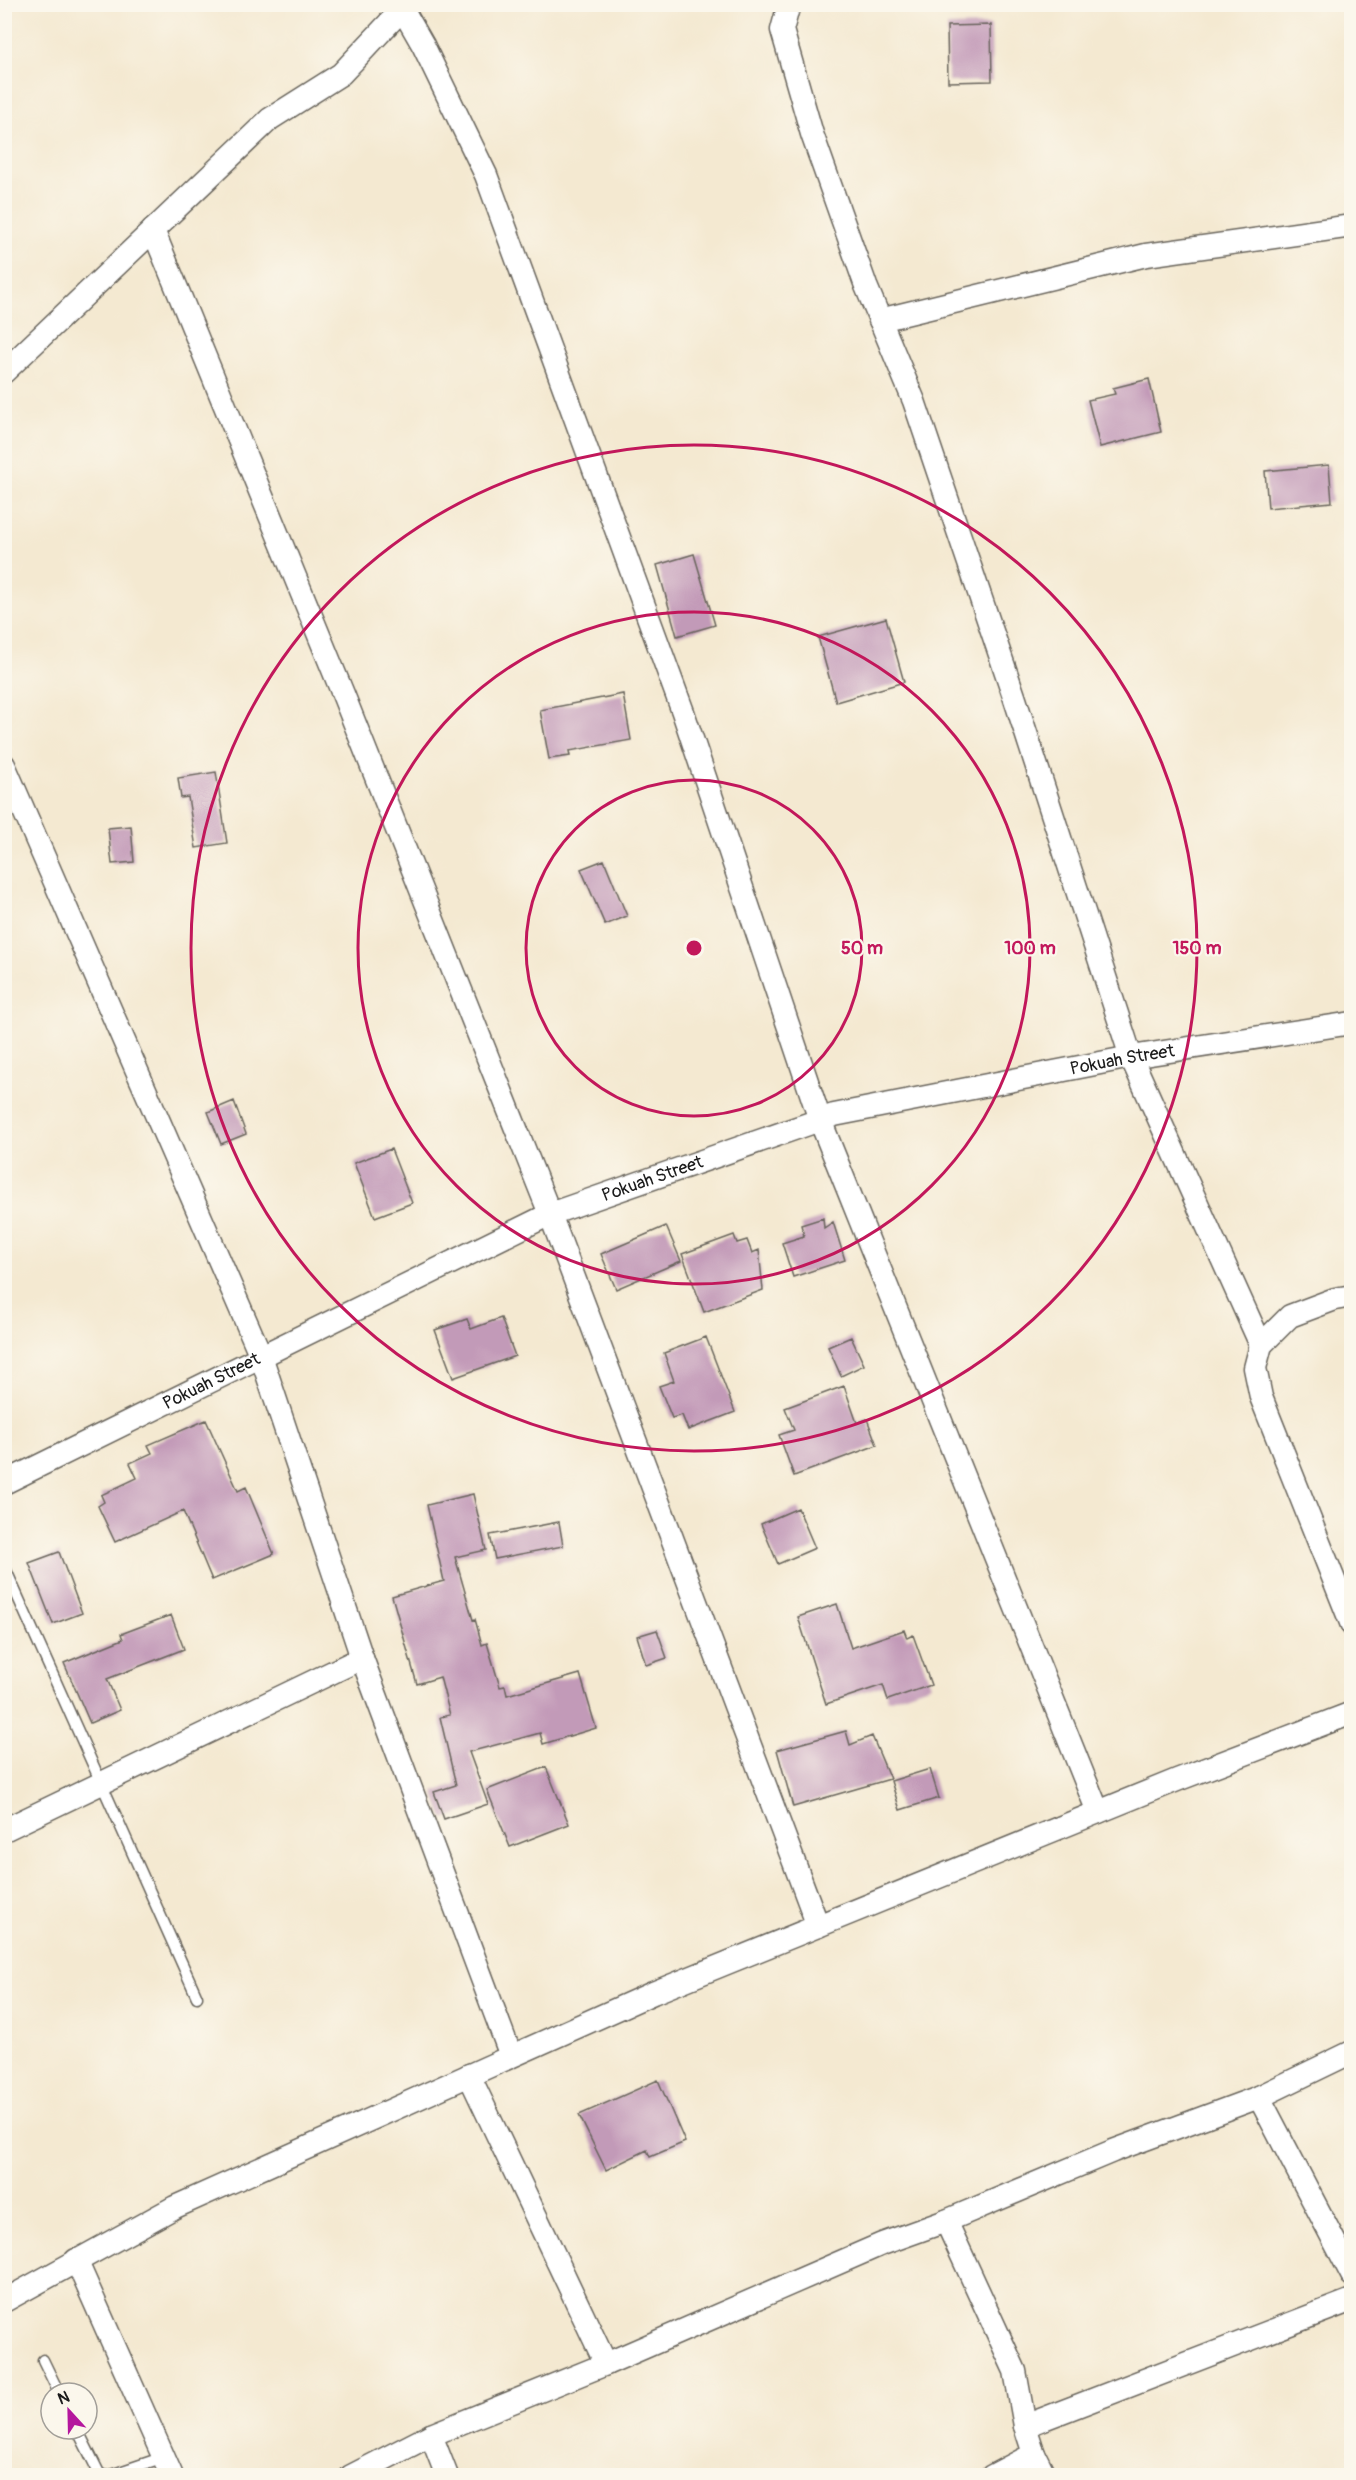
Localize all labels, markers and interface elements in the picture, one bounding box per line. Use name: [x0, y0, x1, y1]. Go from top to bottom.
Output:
text: 50 m: [841, 937, 883, 960]
text: 100 m: [1004, 937, 1056, 960]
text: 150 m: [1173, 937, 1222, 960]
centre of rings: [684, 938, 704, 958]
street label: Pokuah Street: [1068, 1039, 1177, 1081]
street label: Pokuah Street: [599, 1150, 707, 1207]
street label: Pokuah Street: [159, 1347, 265, 1415]
north arrow: [39, 2381, 99, 2441]
text: N: [55, 2387, 73, 2409]

